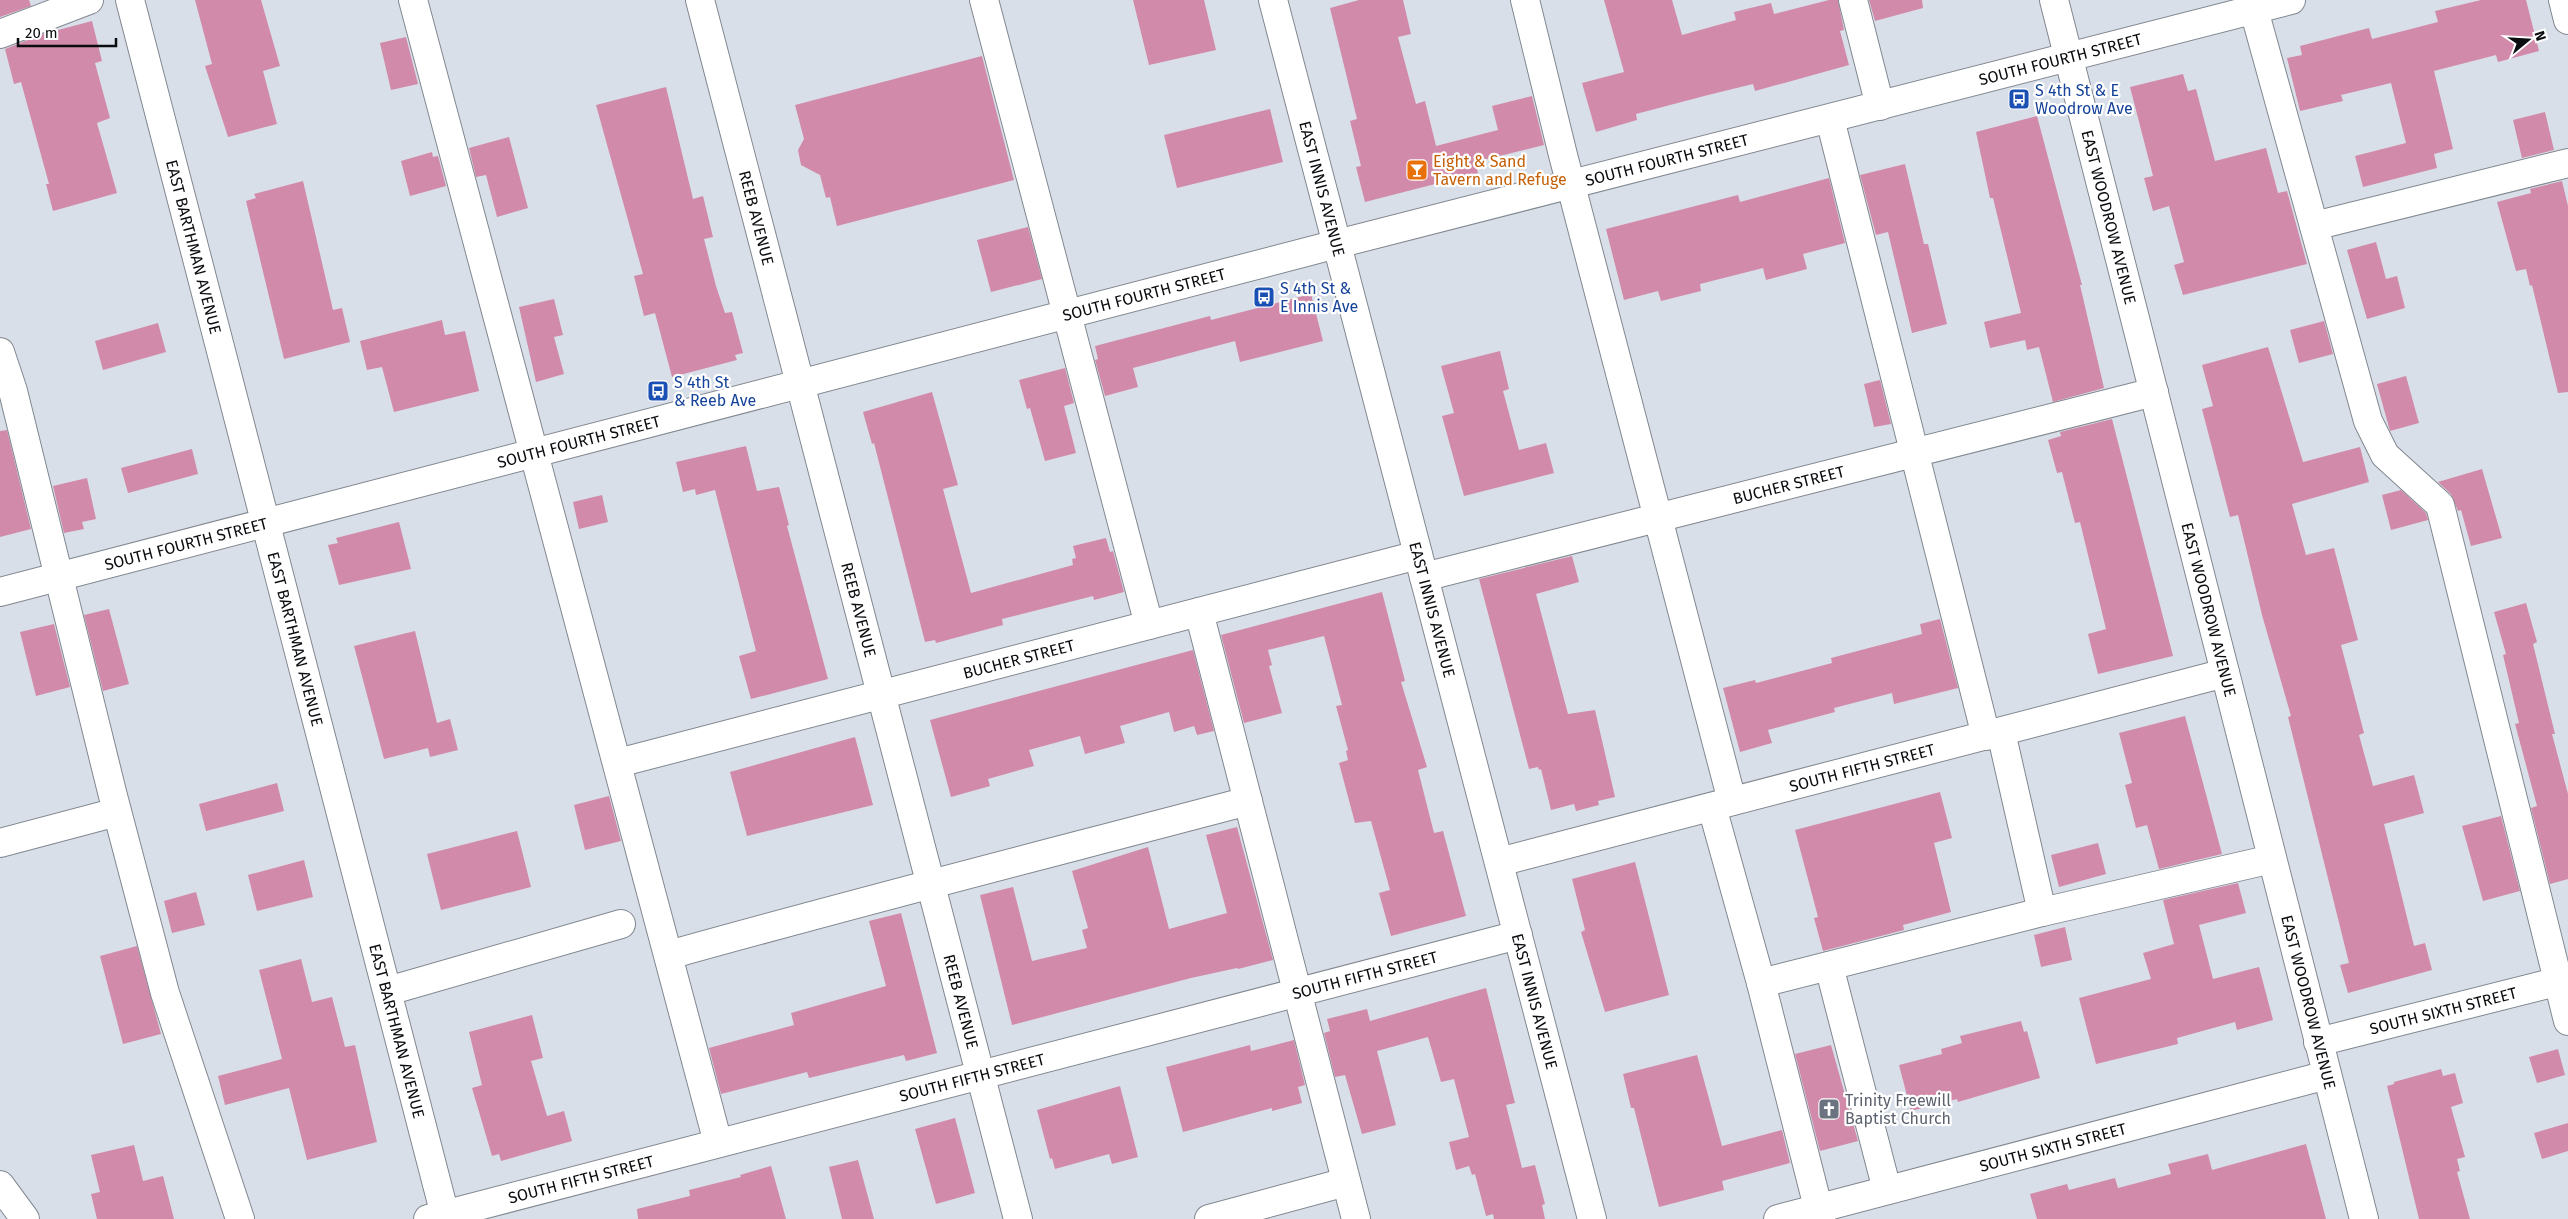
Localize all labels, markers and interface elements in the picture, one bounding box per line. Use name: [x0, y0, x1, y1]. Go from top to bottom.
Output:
scale bar: [18, 15, 115, 47]
north arrow: [2503, 15, 2553, 65]
text: 20 m: [25, 24, 58, 42]
street label: SOUTH FOURTH STREET: [1977, 29, 2144, 89]
text: N: [2530, 29, 2549, 43]
place label: S 4th St & E Woodrow Ave: [2035, 81, 2133, 118]
bus stop icon: S 4th St & E Woodrow Ave: [2007, 87, 2031, 111]
street label: EAST INNIS AVENUE: [1296, 119, 1349, 259]
street label: EAST WOODROW AVENUE: [2078, 128, 2140, 306]
street label: SOUTH FOURTH STREET: [1583, 129, 1751, 190]
place label: Eight & Sand Tavern and Refuge: [1433, 152, 1567, 189]
street label: EAST BARTHMAN AVENUE: [162, 158, 226, 336]
bar icon: Eight & Sand Tavern and Refuge: [1405, 158, 1429, 182]
street label: REEB AVENUE: [735, 168, 778, 267]
street label: SOUTH FOURTH STREET: [1060, 264, 1228, 325]
place label: S 4th St & E Innis Ave: [1280, 279, 1358, 316]
bus stop icon: S 4th St & E Innis Ave: [1252, 285, 1276, 309]
place label: S 4th St & Reeb Ave: [674, 373, 756, 410]
bus stop icon: S 4th St & Reeb Ave: [646, 379, 670, 403]
street label: SOUTH FOURTH STREET: [495, 411, 663, 472]
street label: BUCHER STREET: [1731, 461, 1847, 508]
street label: SOUTH FOURTH STREET: [102, 513, 270, 574]
street label: EAST WOODROW AVENUE: [2178, 521, 2240, 699]
street label: EAST INNIS AVENUE: [1406, 540, 1459, 679]
street label: EAST BARTHMAN AVENUE: [264, 550, 327, 728]
street label: REEB AVENUE: [838, 560, 881, 659]
street label: BUCHER STREET: [961, 635, 1077, 682]
street label: SOUTH FIFTH STREET: [1787, 739, 1937, 796]
street label: EAST WOODROW AVENUE: [2278, 913, 2340, 1091]
street label: EAST INNIS AVENUE: [1508, 931, 1562, 1071]
street label: EAST BARTHMAN AVENUE: [366, 942, 429, 1120]
street label: SOUTH FIFTH STREET: [1290, 947, 1440, 1003]
street label: REEB AVENUE: [940, 952, 983, 1051]
street label: SOUTH SIXTH STREET: [2368, 983, 2519, 1038]
street label: SOUTH FIFTH STREET: [897, 1049, 1047, 1105]
place label: Trinity Freewill Baptist Church: [1845, 1091, 1951, 1128]
church icon: Trinity Freewill Baptist Church: [1817, 1097, 1841, 1121]
street label: SOUTH SIXTH STREET: [1977, 1118, 2129, 1175]
street label: SOUTH FIFTH STREET: [506, 1151, 656, 1207]

